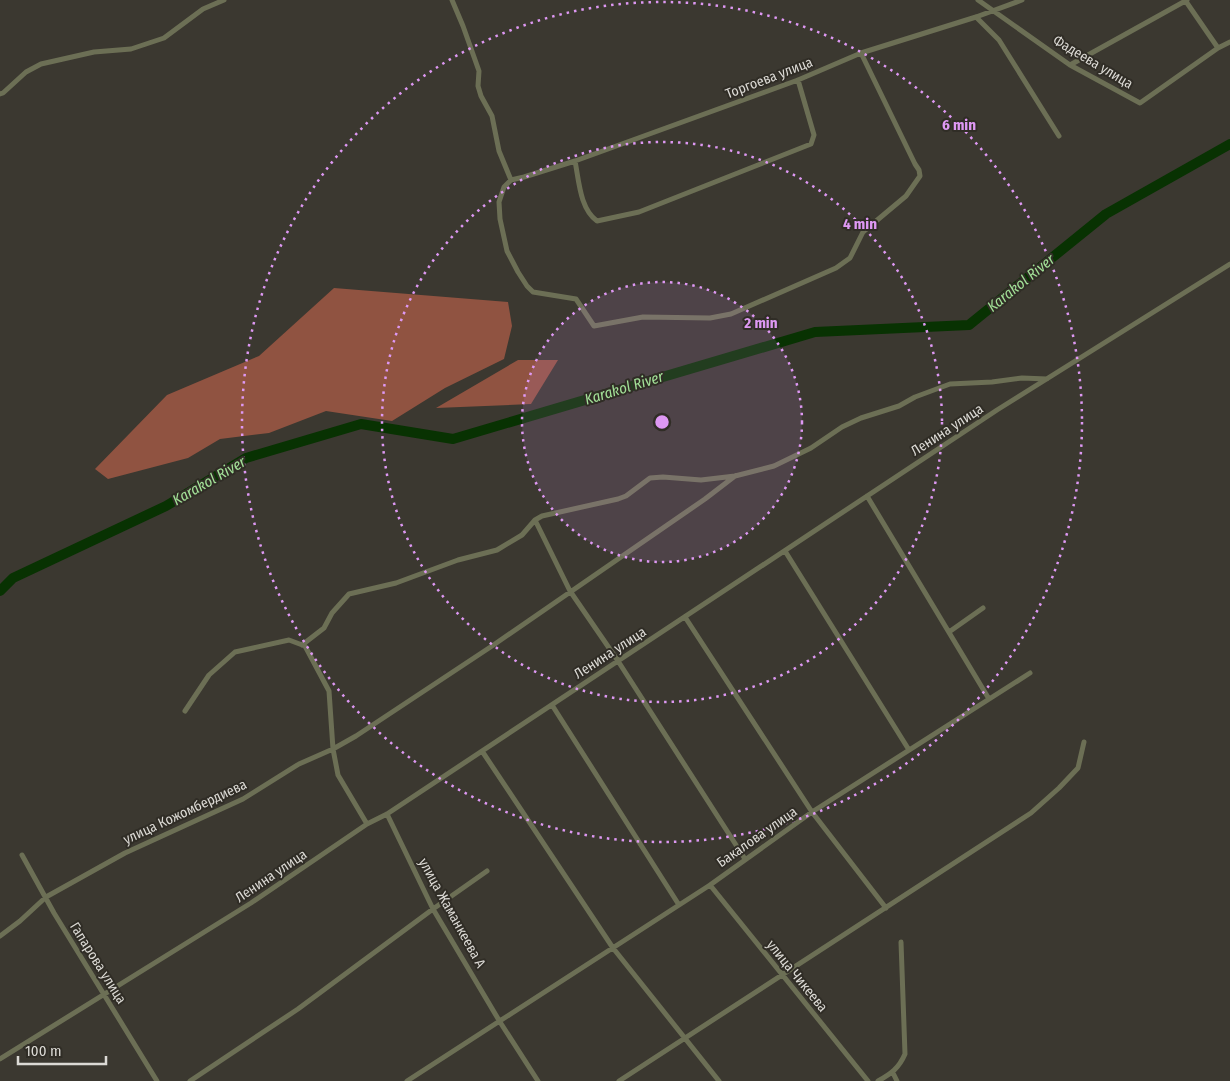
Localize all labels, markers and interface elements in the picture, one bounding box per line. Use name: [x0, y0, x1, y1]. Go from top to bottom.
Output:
street label: Фадеева улица: [1050, 32, 1136, 93]
street label: Торгоева улица: [723, 54, 815, 102]
text: 6 min: [942, 116, 976, 134]
text: 4 min: [843, 215, 877, 233]
water label: Karakol River: [984, 250, 1059, 316]
text: 2 min: [743, 314, 778, 332]
water label: Karakol River: [582, 367, 666, 409]
street label: Ленина улица: [908, 400, 986, 460]
centre of rings: [653, 413, 671, 431]
water label: Karakol River: [169, 452, 250, 509]
street label: Ленина улица: [571, 623, 649, 683]
street label: улица Кожомбердиева: [121, 776, 250, 848]
street label: Бакалова улица: [714, 803, 801, 871]
street label: Ленина улица: [232, 846, 310, 906]
street label: улица Жаманкеева А: [415, 855, 490, 971]
street label: Гапарова улица: [66, 919, 130, 1007]
street label: улица Чикеева: [763, 937, 831, 1015]
scale bar: [18, 1034, 105, 1066]
text: 100 m: [25, 1042, 62, 1060]

